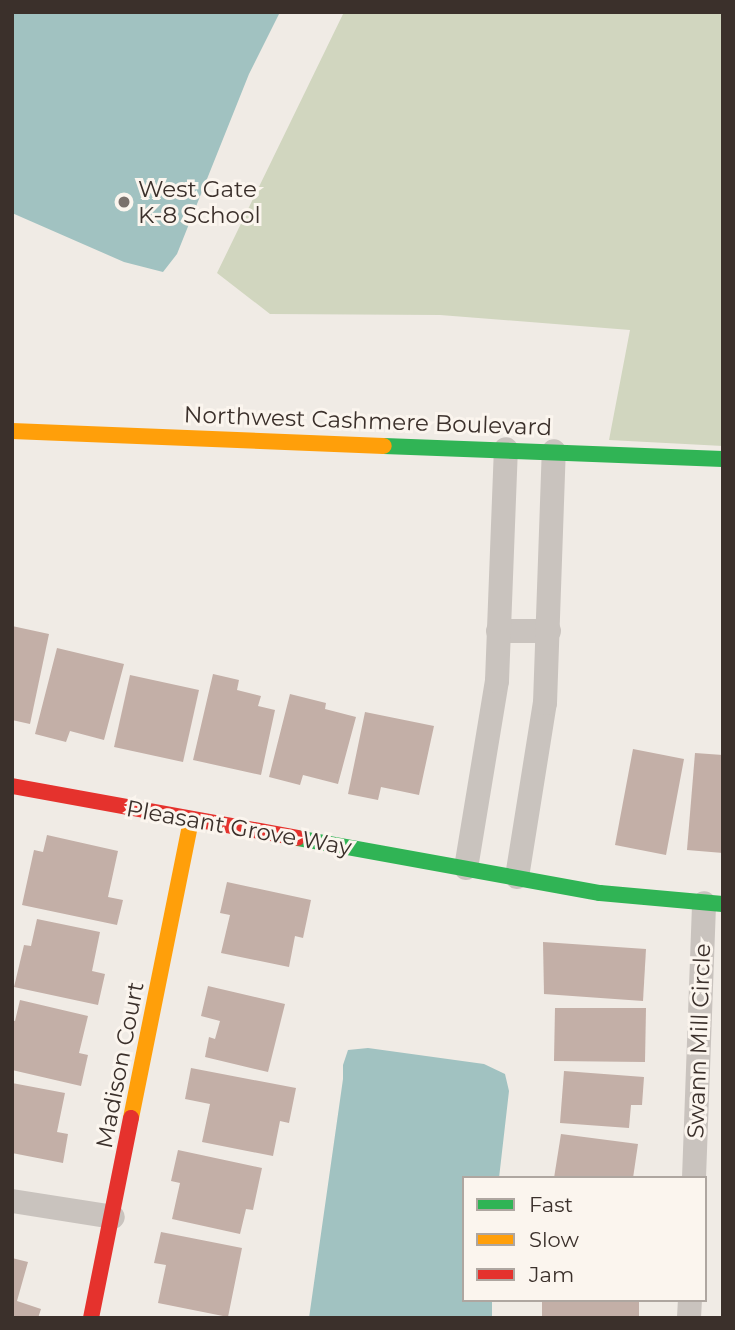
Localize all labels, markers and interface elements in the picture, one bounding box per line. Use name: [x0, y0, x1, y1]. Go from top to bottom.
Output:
place label: West Gate K-8 School: [138, 175, 261, 229]
marker: West Gate K-8 School: [116, 194, 132, 210]
street label: Northwest Cashmere Boulevard: [183, 401, 553, 441]
street label: Pleasant Grove Way: [124, 795, 354, 861]
street label: Swann Mill Circle: [682, 943, 716, 1139]
street label: Madison Court: [90, 979, 150, 1151]
legend: [462, 1176, 707, 1302]
text: Fast: [529, 1192, 573, 1217]
text: Slow: [529, 1227, 579, 1252]
text: Jam: [529, 1262, 574, 1287]

